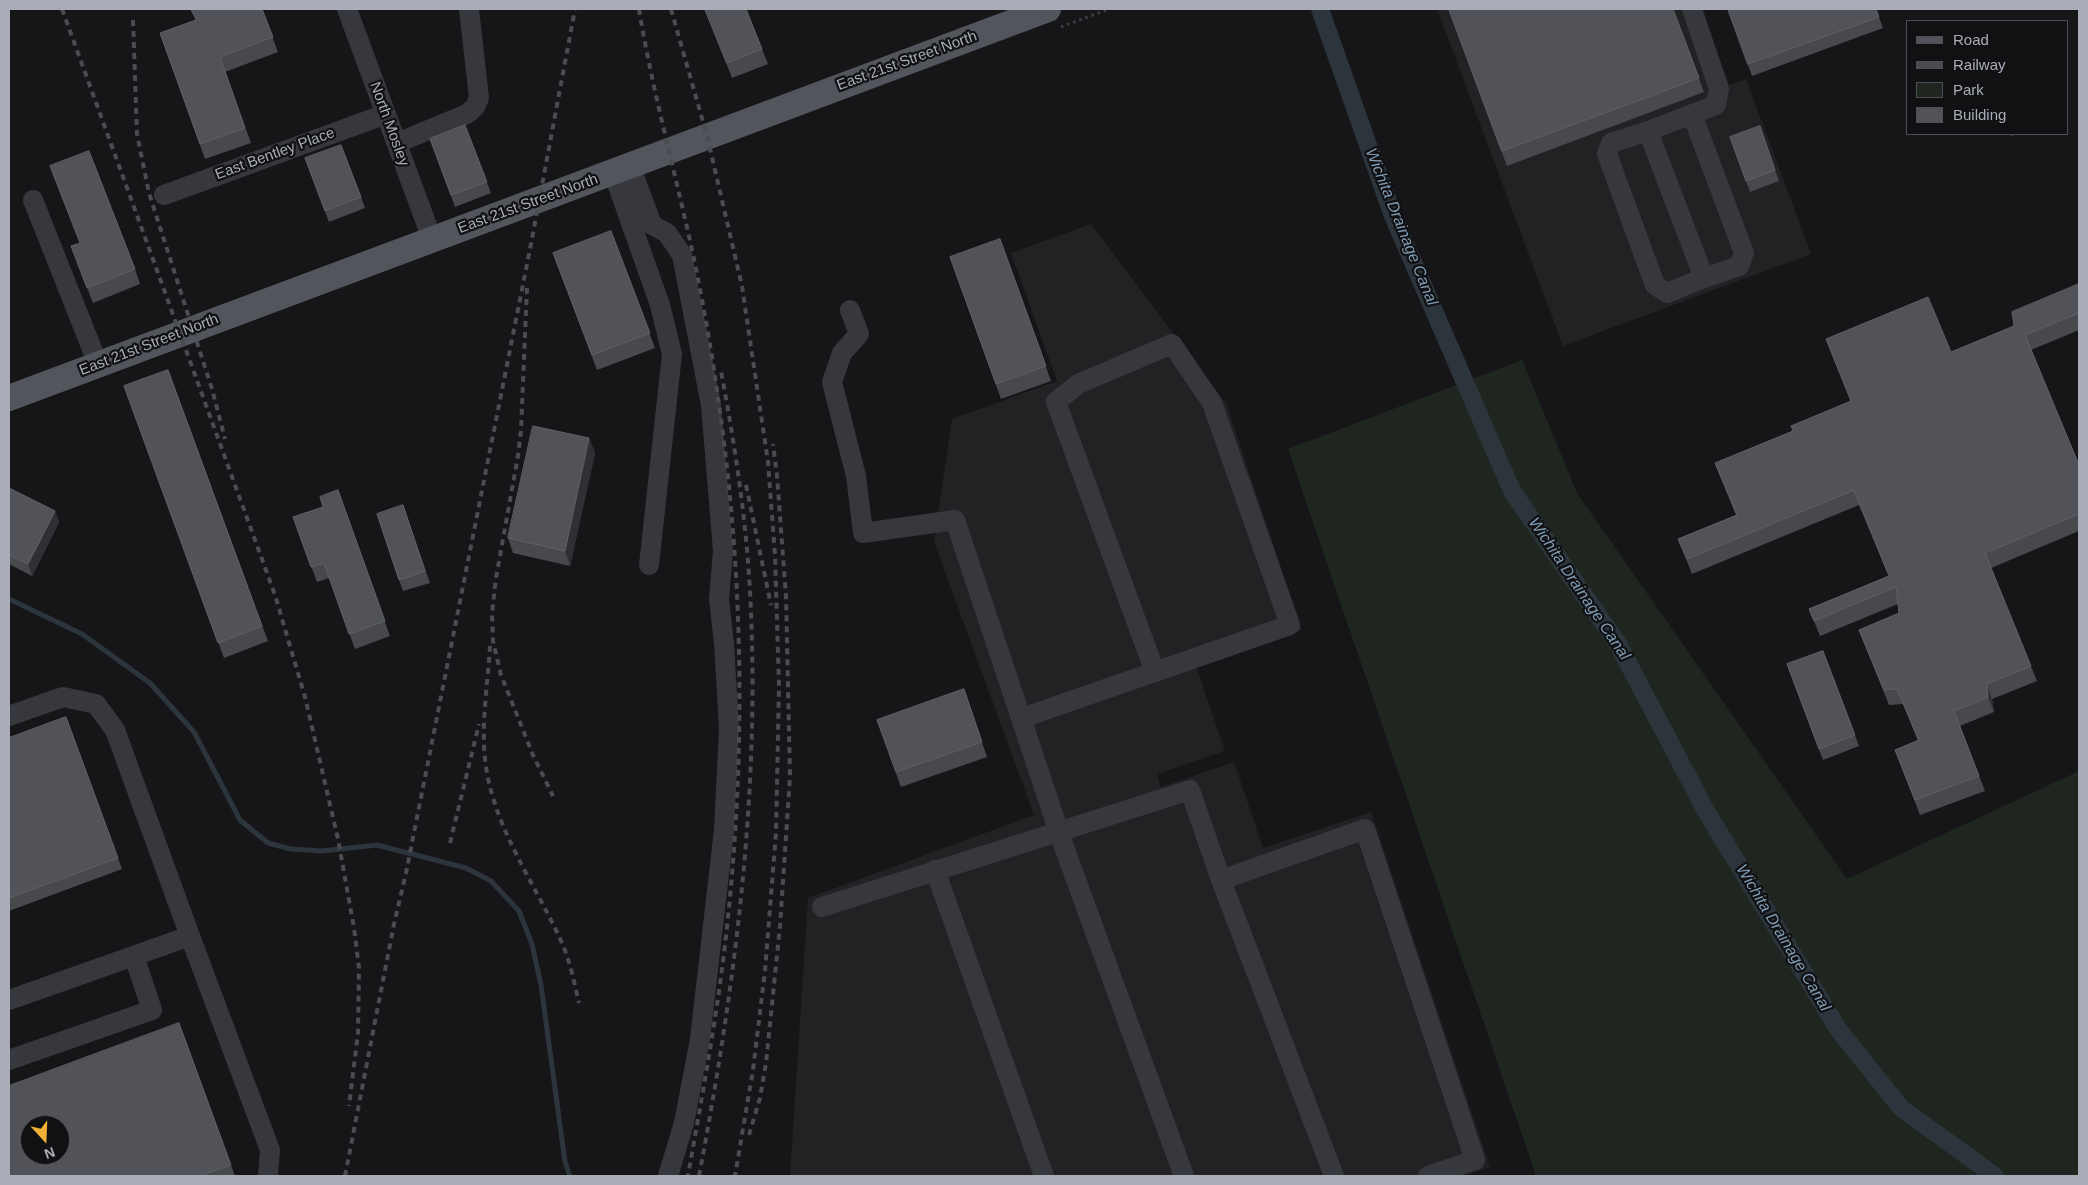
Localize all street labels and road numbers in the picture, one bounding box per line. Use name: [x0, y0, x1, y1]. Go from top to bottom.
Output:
street label: East 21st Street North: [835, 27, 979, 95]
street label: North Mosley: [365, 79, 413, 169]
street label: East Bentley Place: [213, 124, 337, 184]
street label: East 21st Street North: [456, 170, 600, 238]
street label: East 21st Street North: [77, 310, 221, 380]

